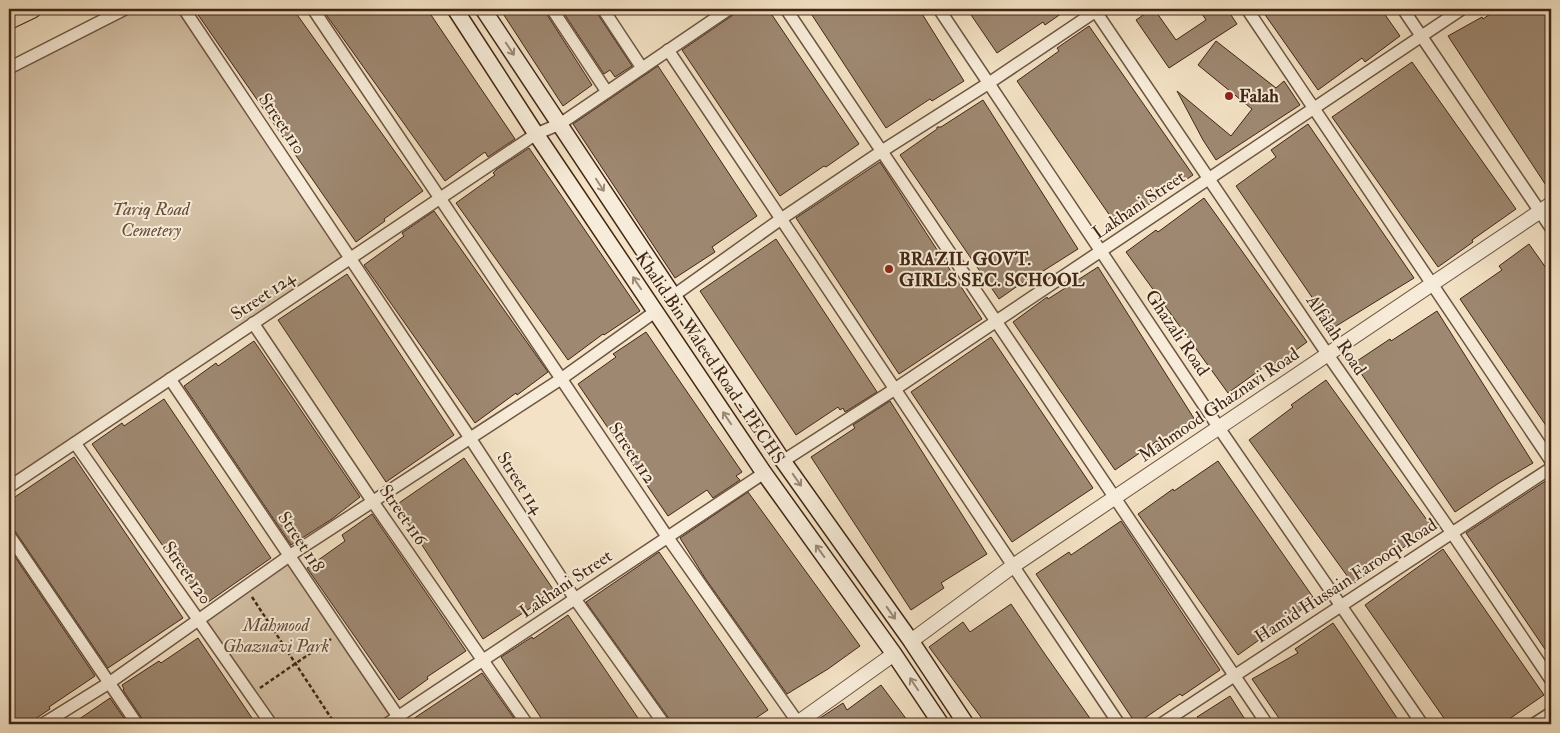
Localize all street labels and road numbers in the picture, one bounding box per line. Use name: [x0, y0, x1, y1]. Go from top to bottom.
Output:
street label: Street 110: [253, 89, 311, 159]
street label: Lakhani Street: [1088, 165, 1190, 244]
street label: Khalid Bin Waleed Road - PECHS: [630, 247, 790, 469]
street label: Street 124: [227, 265, 301, 326]
street label: Ghazali Road: [1140, 286, 1214, 381]
street label: Alfalah Road: [1300, 290, 1371, 380]
street label: Mahmood Ghaznavi Road: [1134, 343, 1304, 467]
street label: Street 112: [603, 418, 661, 488]
street label: Street 114: [491, 447, 549, 520]
street label: Street 116: [374, 480, 433, 551]
street label: Street 118: [272, 507, 330, 577]
street label: Hamid Hussain Farooqi Road: [1251, 513, 1442, 649]
street label: Street 120: [157, 537, 217, 609]
street label: Lakhani Street: [515, 544, 617, 623]

